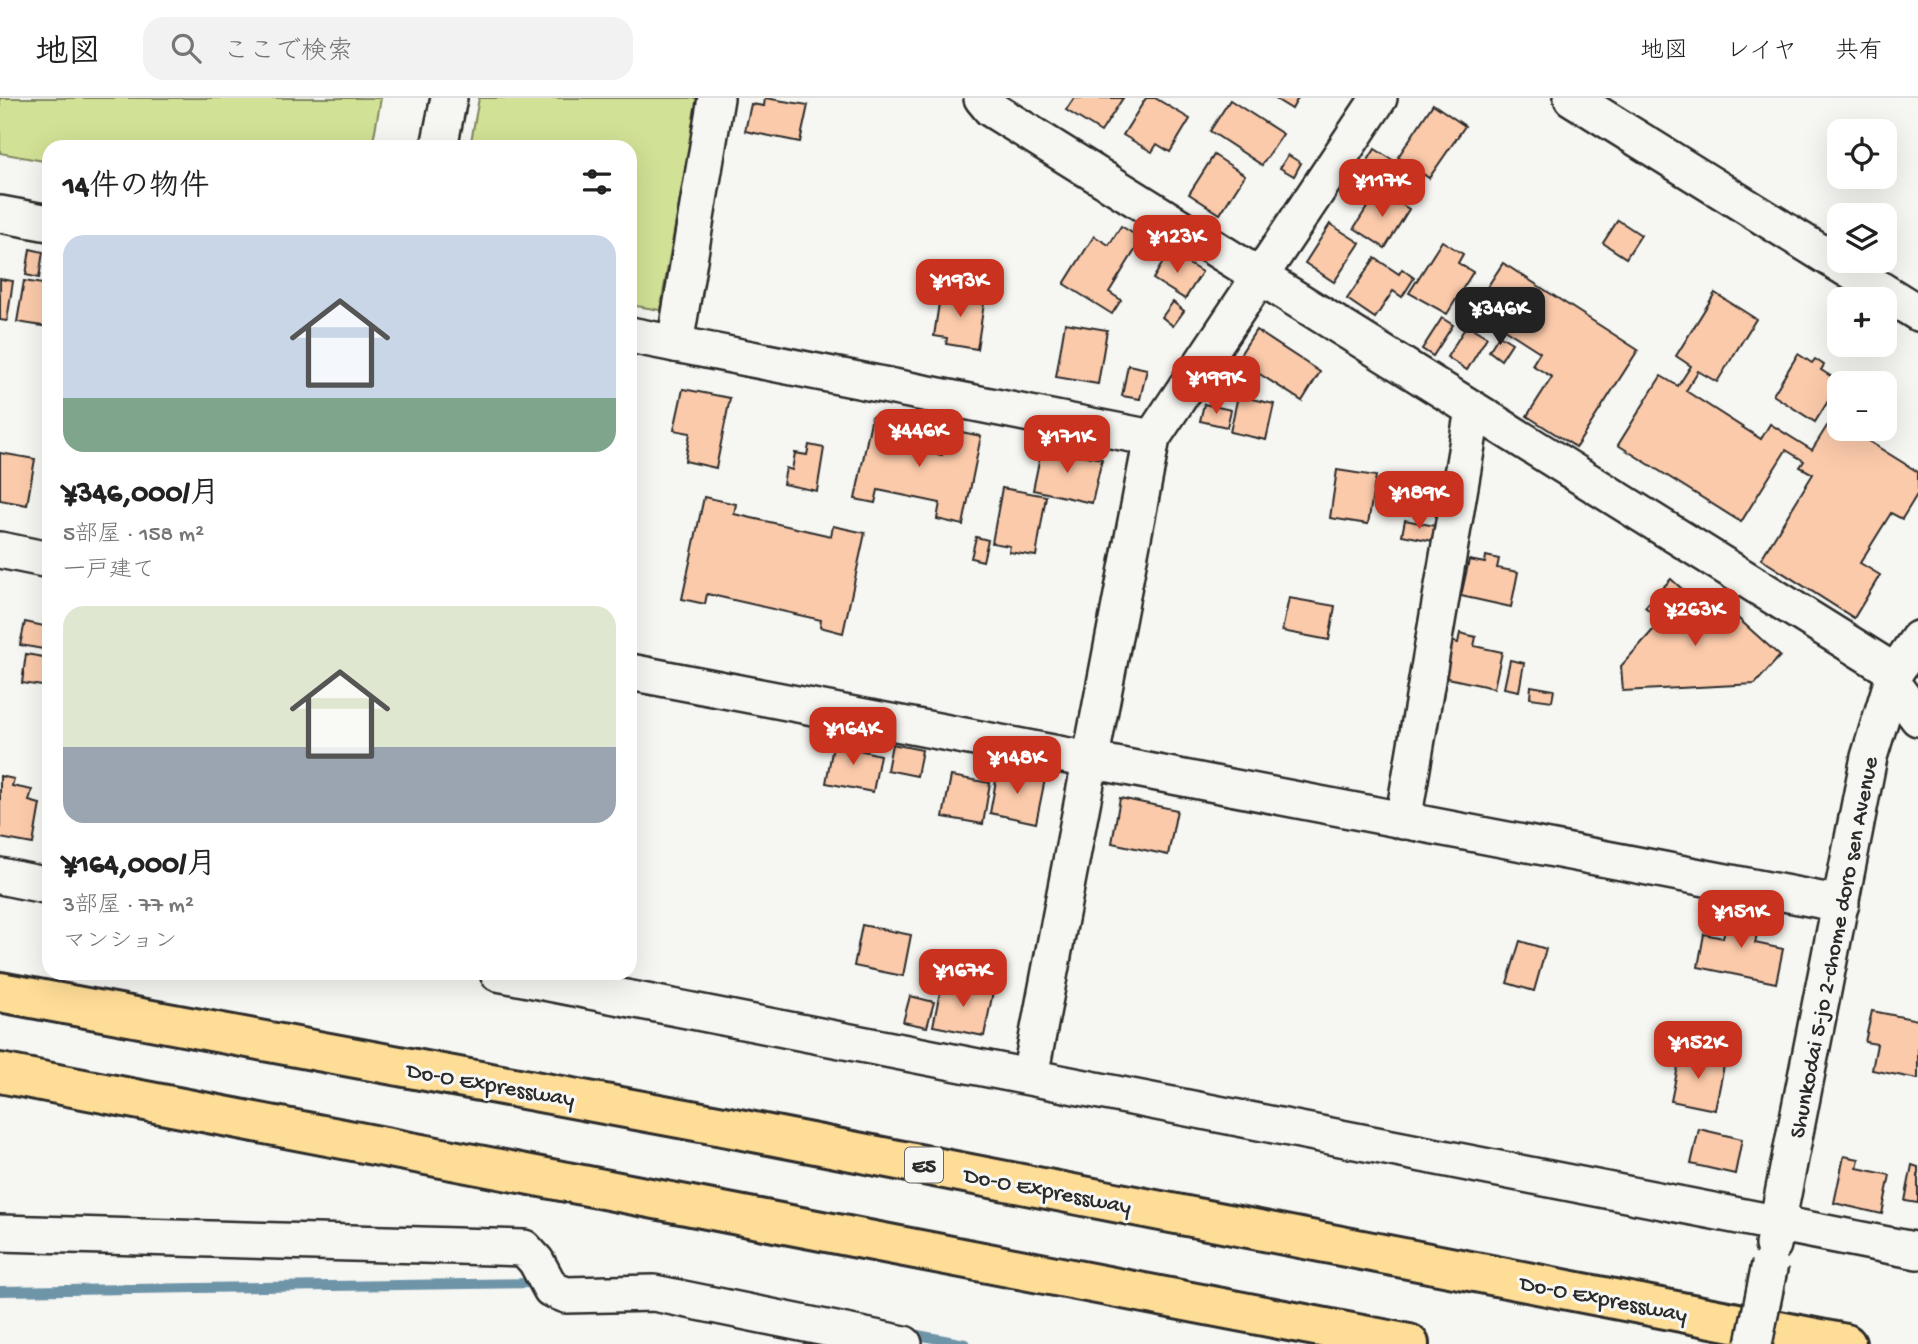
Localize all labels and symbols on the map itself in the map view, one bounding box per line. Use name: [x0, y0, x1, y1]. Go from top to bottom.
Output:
pin: ¥117K: [1333, 159, 1431, 219]
pin: ¥123K: [1128, 216, 1226, 275]
pin: ¥193K: [911, 260, 1009, 319]
pin: ¥346K: [1451, 288, 1549, 347]
pin: ¥199K: [1167, 356, 1265, 416]
pin: ¥446K: [870, 410, 968, 469]
pin: ¥171K: [1018, 416, 1116, 475]
pin: ¥189K: [1370, 472, 1468, 531]
pin: ¥263K: [1646, 588, 1744, 648]
pin: ¥164K: [804, 708, 902, 767]
pin: ¥148K: [968, 736, 1066, 796]
street label: Shunkodai 5-jo 2-chome doro sen Avenue: [1785, 754, 1886, 1141]
pin: ¥151K: [1692, 890, 1790, 950]
pin: ¥167K: [914, 950, 1012, 1009]
pin: ¥152K: [1649, 1021, 1747, 1081]
street label: Do-O Expressway: [402, 1058, 576, 1115]
road number: E5: [905, 1148, 943, 1182]
street label: Do-O Expressway: [959, 1163, 1133, 1222]
street label: Do-O Expressway: [1515, 1271, 1689, 1330]

